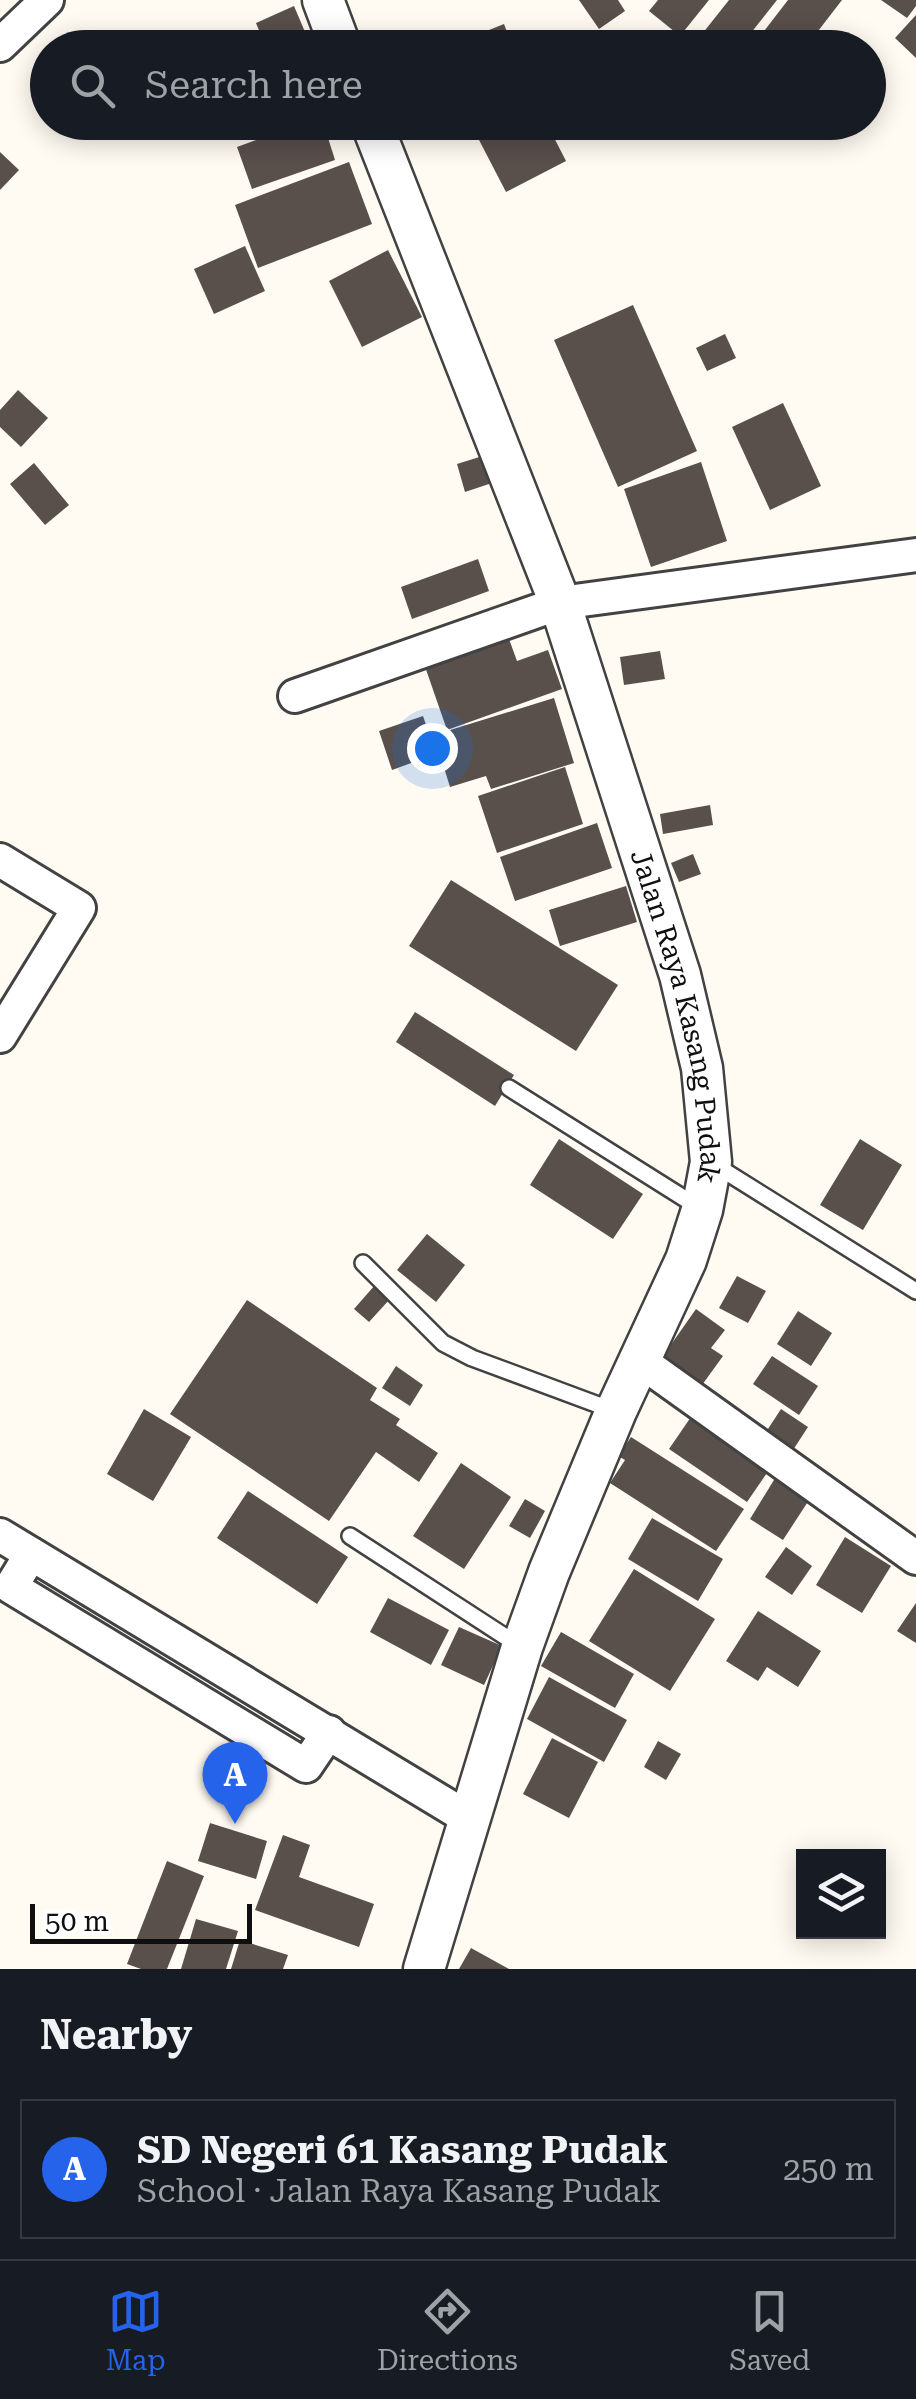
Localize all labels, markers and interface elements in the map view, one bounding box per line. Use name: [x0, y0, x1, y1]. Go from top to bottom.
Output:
search box: [30, 30, 886, 140]
icon: search: [65, 58, 120, 113]
text: Search here: [145, 63, 363, 107]
your location: [407, 723, 458, 774]
street label: Jalan Raya Kasang Pudak: [624, 845, 727, 1186]
pin: A: [202, 1742, 268, 1824]
map controls: [796, 1849, 886, 1939]
button: layers: [796, 1849, 886, 1939]
scale bar: [30, 1899, 252, 1944]
text: 50 m: [45, 1905, 109, 1938]
text: Nearby: [40, 2010, 192, 2059]
text: SD Negeri 61 Kasang Pudak: [137, 2128, 668, 2172]
text: A: [63, 2150, 86, 2188]
text: 250 m: [783, 2150, 874, 2188]
text: School · Jalan Raya Kasang Pudak: [137, 2172, 661, 2210]
tab: Map: [106, 2284, 166, 2377]
tab: Directions: [377, 2284, 518, 2377]
tab: Saved: [729, 2284, 810, 2377]

